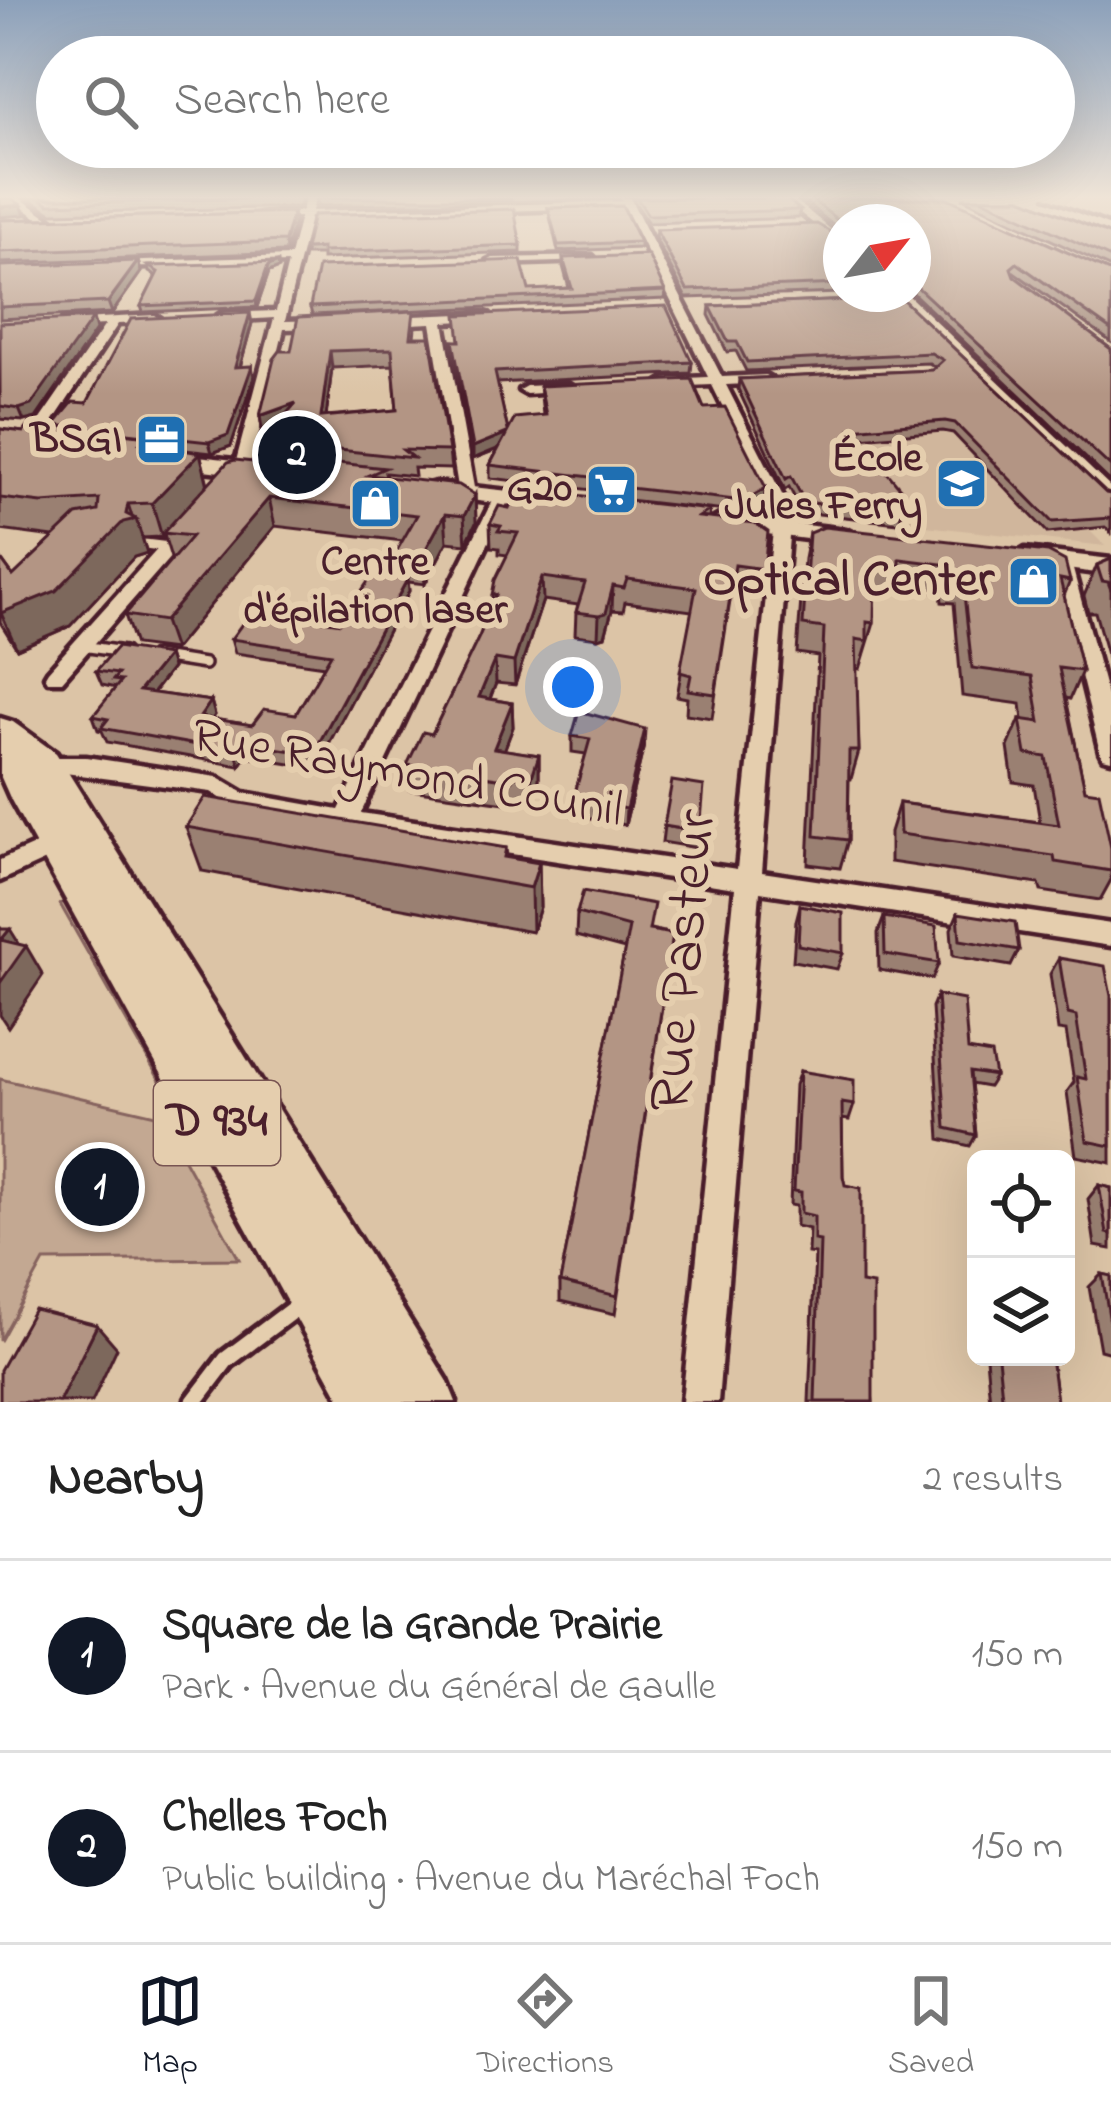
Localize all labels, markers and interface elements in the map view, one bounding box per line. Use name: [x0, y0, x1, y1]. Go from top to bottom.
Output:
search box: [36, 36, 1075, 168]
icon: search: [78, 69, 144, 135]
text: Search here: [174, 69, 390, 135]
north arrow: [823, 204, 931, 312]
place label: BSGI: [29, 410, 122, 471]
pin: 2: [258, 410, 336, 500]
office icon: BSGI: [133, 412, 189, 468]
place label: École Jules Ferry: [724, 429, 923, 538]
school or university icon: École Jules Ferry: [933, 455, 989, 511]
place label: G20: [507, 459, 572, 520]
supermarket icon: G20: [583, 461, 639, 517]
shop icon: Centre d'épilation laser: [347, 476, 403, 532]
place label: Centre d'épilation laser: [243, 533, 508, 642]
place label: Optical Center: [703, 544, 995, 619]
shop icon: Optical Center: [1005, 553, 1061, 609]
your location: [543, 657, 603, 717]
street label: Rue Raymond Counil: [186, 700, 628, 850]
street label: Rue Pasteur: [629, 806, 743, 1116]
road number: D 934: [154, 1081, 280, 1165]
pin: 1: [61, 1142, 139, 1232]
map controls: [967, 1150, 1075, 1366]
button: locate: [967, 1150, 1075, 1258]
button: layers: [967, 1258, 1075, 1366]
text: Nearby: [48, 1443, 204, 1518]
text: 2 results: [923, 1452, 1063, 1509]
text: Square de la Grande Prairie: [162, 1594, 662, 1660]
text: 1: [81, 1627, 93, 1684]
text: 150 m: [971, 1627, 1063, 1684]
text: Park · Avenue du Général de Gaulle: [162, 1660, 716, 1717]
text: Chelles Foch: [162, 1786, 388, 1852]
text: 2: [77, 1819, 97, 1876]
text: 150 m: [971, 1819, 1063, 1876]
text: Public building · Avenue du Maréchal Foch: [162, 1852, 820, 1909]
tab: Map: [137, 1968, 203, 2088]
tab: Directions: [477, 1968, 614, 2088]
tab: Saved: [888, 1968, 974, 2088]

